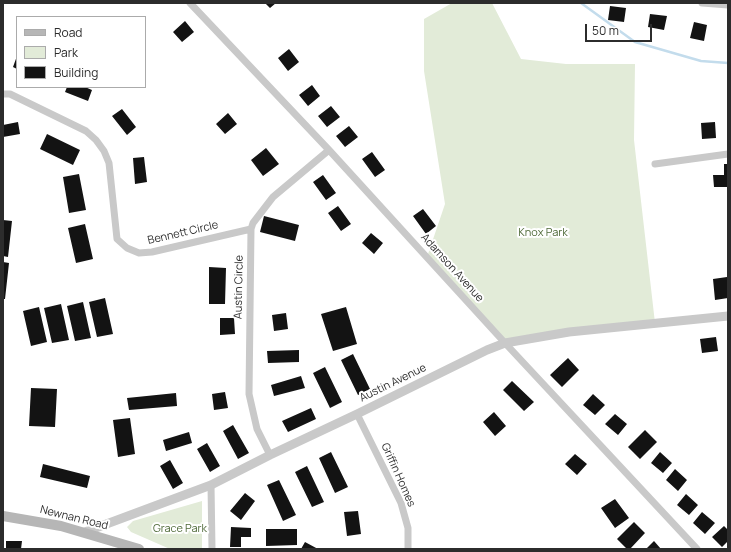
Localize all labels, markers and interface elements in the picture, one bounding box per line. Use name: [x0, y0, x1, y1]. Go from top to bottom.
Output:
legend: [16, 16, 146, 88]
scale bar: [587, 16, 654, 42]
text: 50 m: [592, 22, 619, 39]
text: Road: [54, 24, 82, 41]
text: Park: [54, 44, 78, 61]
text: Building: [54, 64, 98, 81]
street label: Bennett Circle: [146, 218, 220, 248]
park label: Knox Park: [518, 226, 568, 240]
street label: Adamson Avenue: [418, 231, 486, 305]
street label: Austin Circle: [232, 255, 246, 319]
street label: Austin Avenue: [357, 361, 429, 405]
street label: Griffin Homes: [378, 441, 418, 509]
street label: Newnan Road: [39, 503, 109, 533]
park label: Grace Park: [153, 522, 207, 536]

